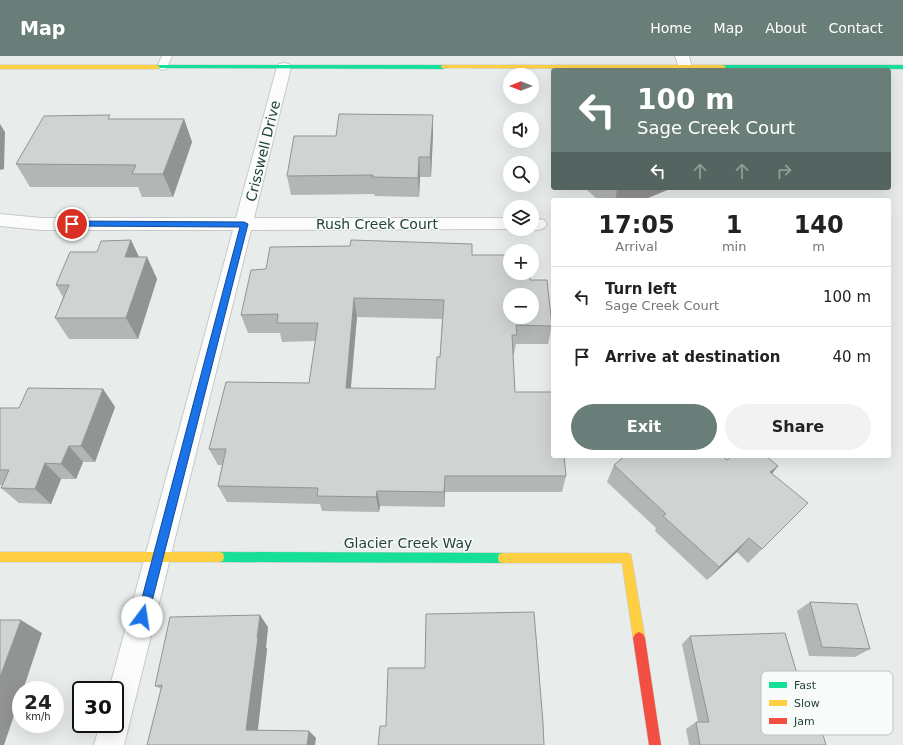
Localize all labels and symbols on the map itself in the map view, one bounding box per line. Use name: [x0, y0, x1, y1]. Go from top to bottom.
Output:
north arrow: [503, 68, 539, 104]
street label: Crisswell Drive: [243, 99, 283, 203]
pin: [55, 207, 89, 241]
street label: Rush Creek Court: [316, 216, 439, 232]
street label: Glacier Creek Way: [344, 535, 472, 551]
position arrow: [121, 596, 163, 638]
legend: [761, 671, 893, 735]
text: Fast: [794, 679, 817, 692]
speed limit sign: 30: [72, 681, 124, 733]
text: Slow: [794, 697, 820, 710]
text: Jam: [793, 715, 815, 728]

